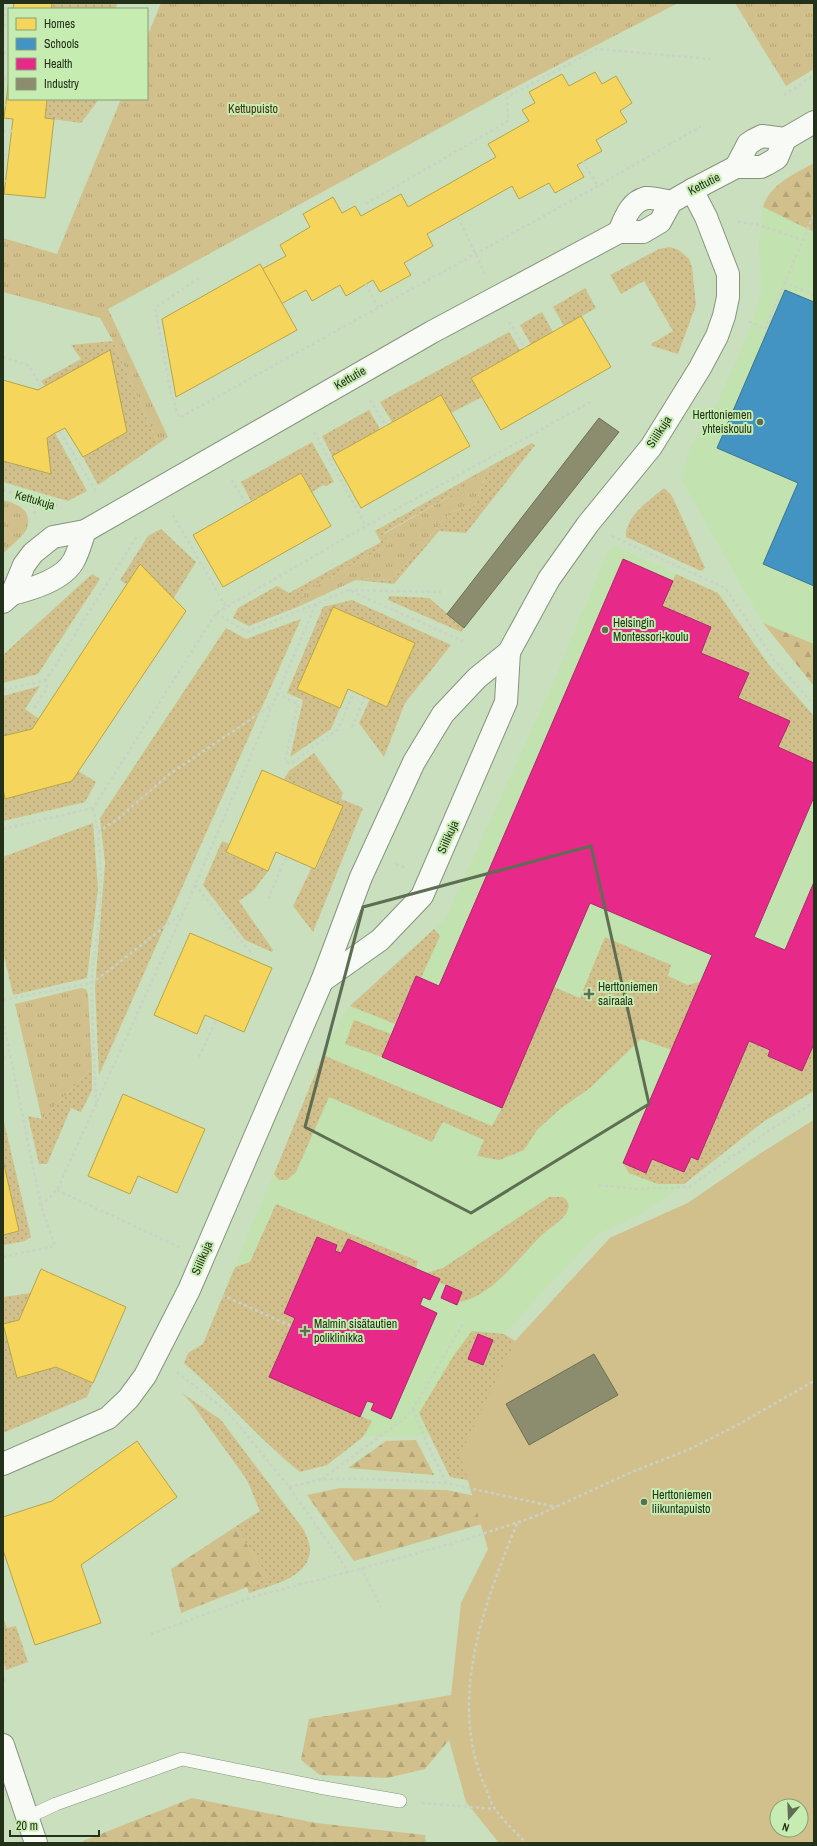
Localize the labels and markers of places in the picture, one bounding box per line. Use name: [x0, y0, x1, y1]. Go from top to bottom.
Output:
place label: Herttoniemen yhteiskoulu: [692, 407, 752, 437]
marker: Herttoniemen yhteiskoulu: [755, 417, 765, 427]
place label: Helsingin Montessori-koulu: [613, 615, 688, 645]
marker: Helsingin Montessori-koulu: [600, 625, 610, 635]
place label: Herttoniemen sairaala: [598, 979, 658, 1009]
marker: Herttoniemen sairaala: [583, 988, 595, 1000]
place label: Malmin sisätautien poliklinikka: [314, 1316, 397, 1346]
marker: Malmin sisätautien poliklinikka: [299, 1325, 311, 1337]
place label: Herttoniemen liikuntapuisto: [652, 1487, 712, 1517]
marker: Herttoniemen liikuntapuisto: [639, 1497, 649, 1507]

